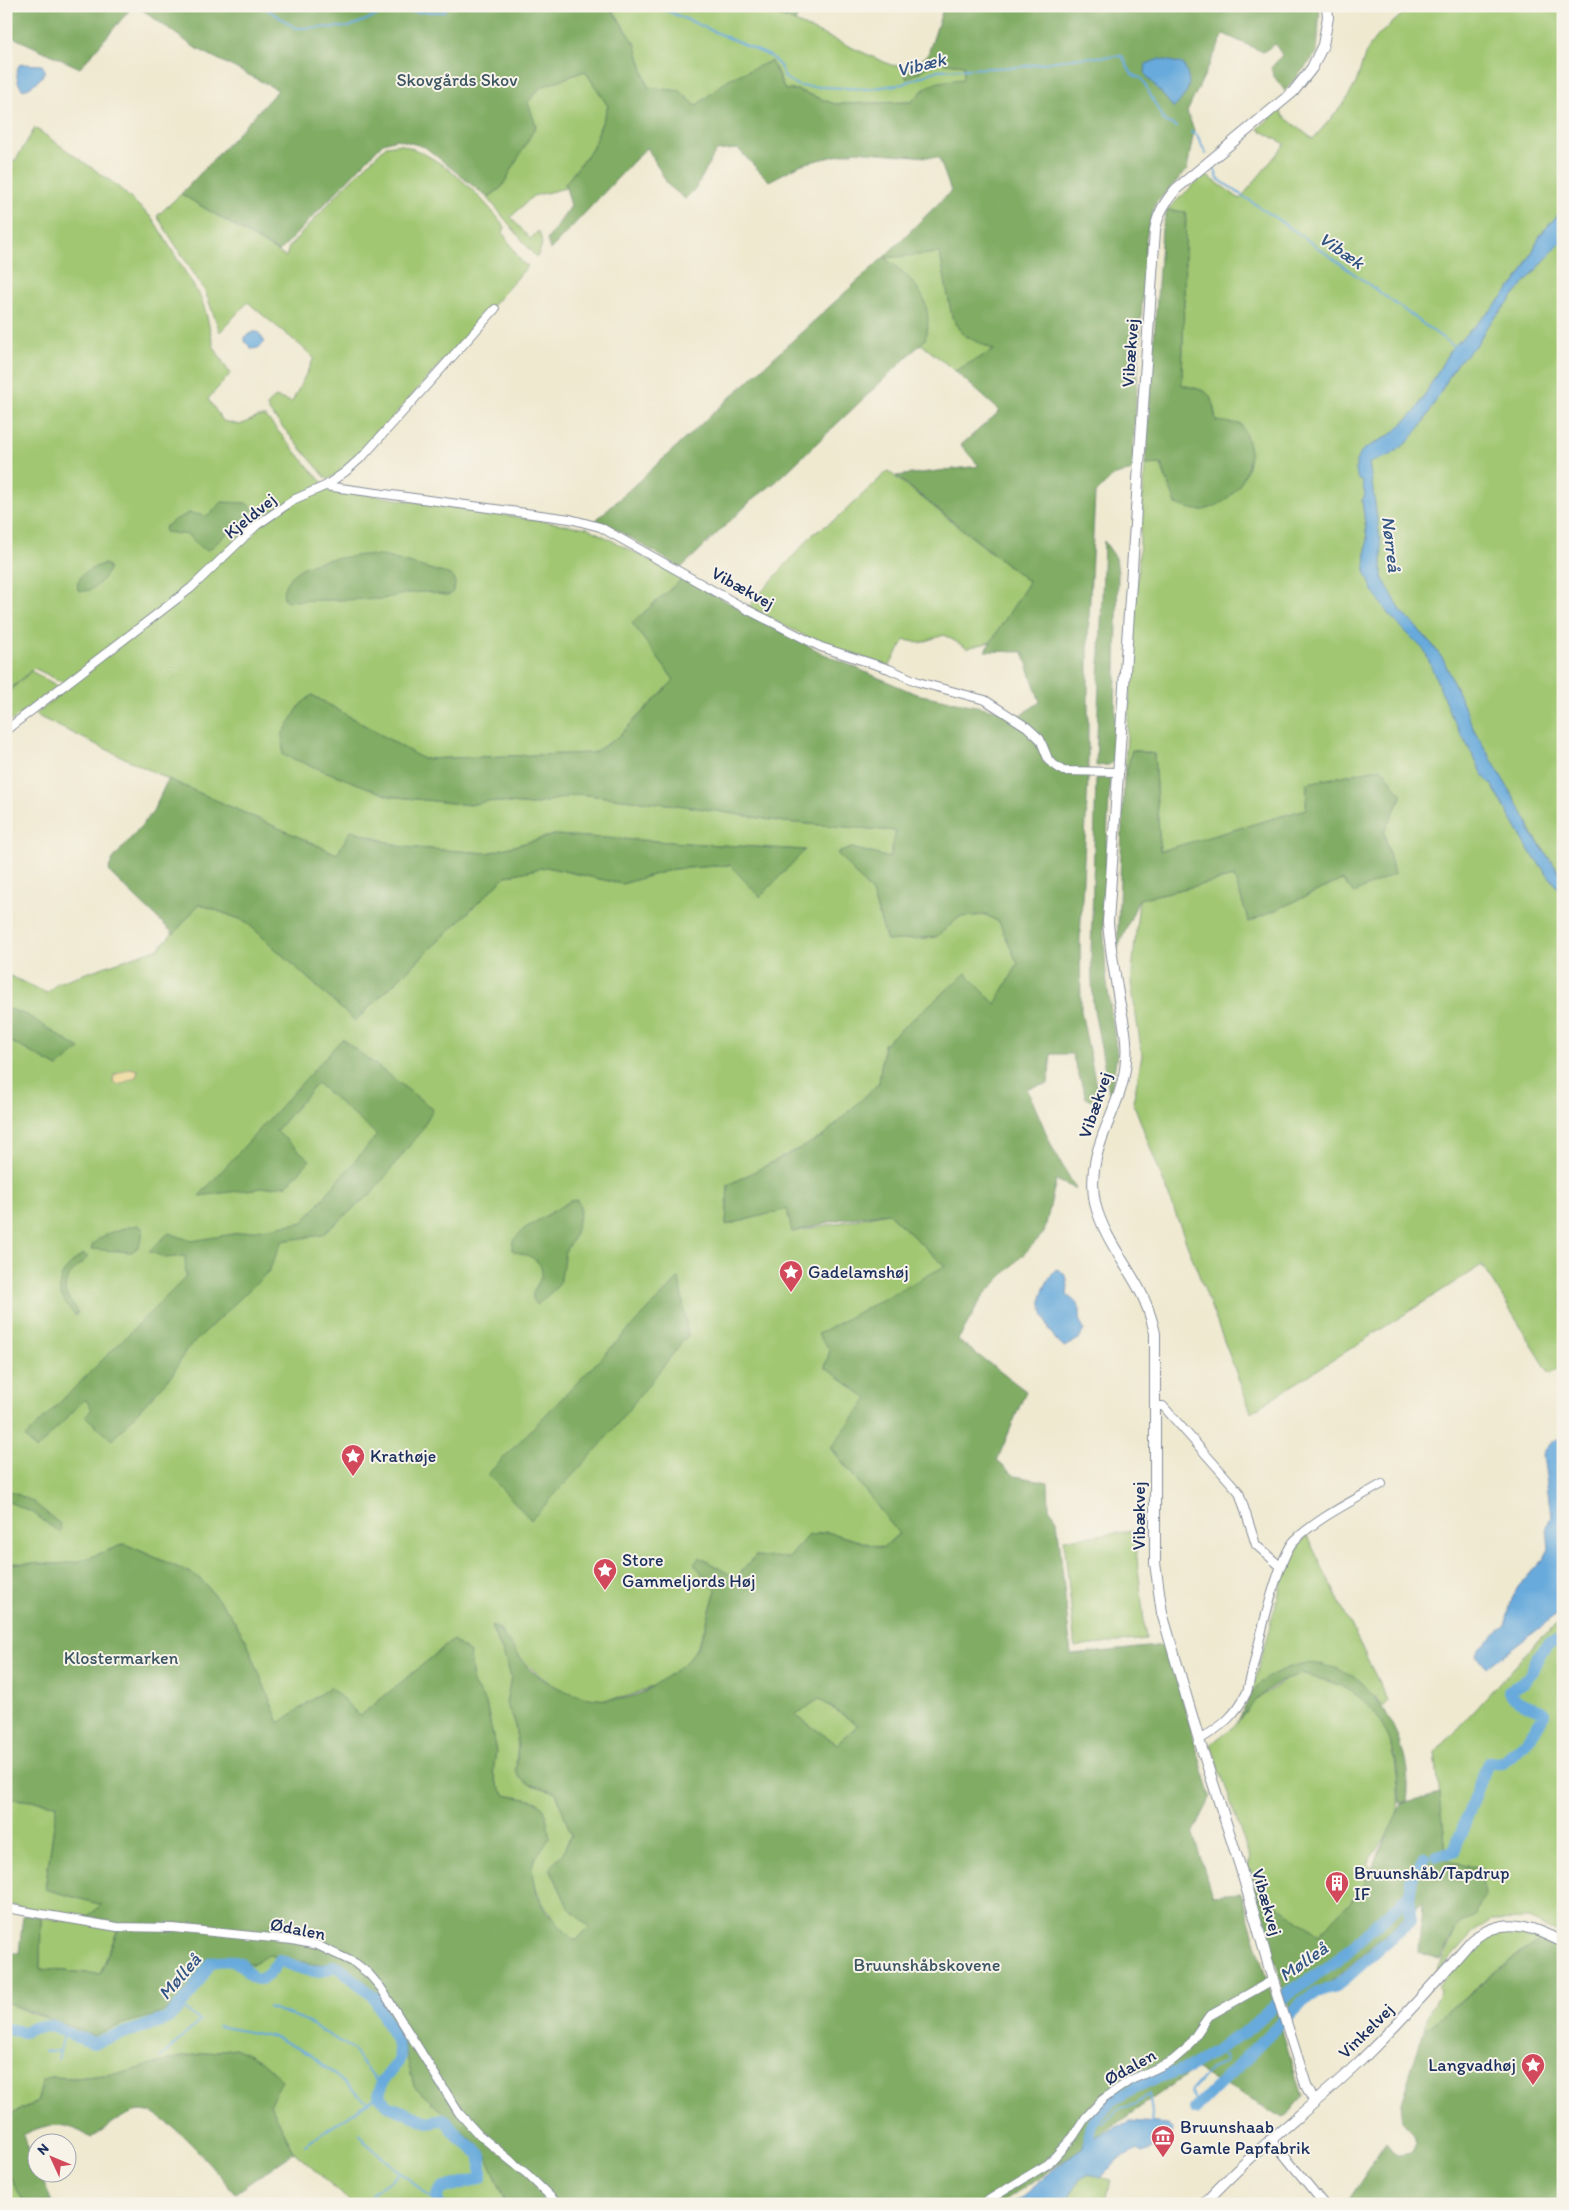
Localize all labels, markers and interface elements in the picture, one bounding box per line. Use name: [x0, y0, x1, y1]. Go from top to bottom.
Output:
water label: Vibæk: [894, 47, 949, 82]
park label: Skovgårds Skov: [396, 69, 518, 91]
water label: Vibæk: [1315, 227, 1370, 275]
street label: Vibækvej: [1117, 318, 1143, 388]
street label: Kjeldvej: [219, 488, 281, 544]
water label: Nørreå: [1377, 515, 1406, 573]
street label: Vibækvej: [708, 562, 778, 614]
street label: Vibækvej: [1073, 1069, 1117, 1141]
place icon: Gadelamshøj: [778, 1259, 804, 1293]
place label: Gadelamshøj: [808, 1261, 909, 1283]
place icon: Krathøje: [340, 1443, 366, 1477]
place label: Krathøje: [370, 1445, 436, 1467]
street label: Vibækvej: [1128, 1482, 1150, 1550]
place label: Store Gammeljords Høj: [622, 1549, 755, 1592]
place icon: Store Gammeljords Høj: [592, 1557, 618, 1591]
park label: Klostermarken: [64, 1647, 179, 1669]
place label: Bruunshåb/Tapdrup IF: [1354, 1862, 1510, 1905]
street label: Vibækvej: [1247, 1866, 1287, 1938]
building icon: Bruunshåb/Tapdrup IF: [1324, 1870, 1350, 1904]
street label: Ødalen: [268, 1913, 328, 1945]
water label: Mølleå: [1274, 1936, 1332, 1986]
water label: Mølleå: [153, 1948, 206, 2004]
park label: Bruunshåbskovene: [854, 1954, 1000, 1976]
street label: Vinkelvej: [1334, 1999, 1398, 2063]
street label: Ødalen: [1100, 2044, 1160, 2090]
place icon: Langvadhøj: [1520, 2052, 1546, 2086]
place label: Langvadhøj: [1428, 2054, 1516, 2076]
place label: Bruunshaab Gamle Papfabrik: [1180, 2116, 1311, 2159]
museum icon: Bruunshaab Gamle Papfabrik: [1150, 2124, 1176, 2158]
north arrow: [28, 2132, 78, 2182]
text: N: [34, 2140, 52, 2159]

